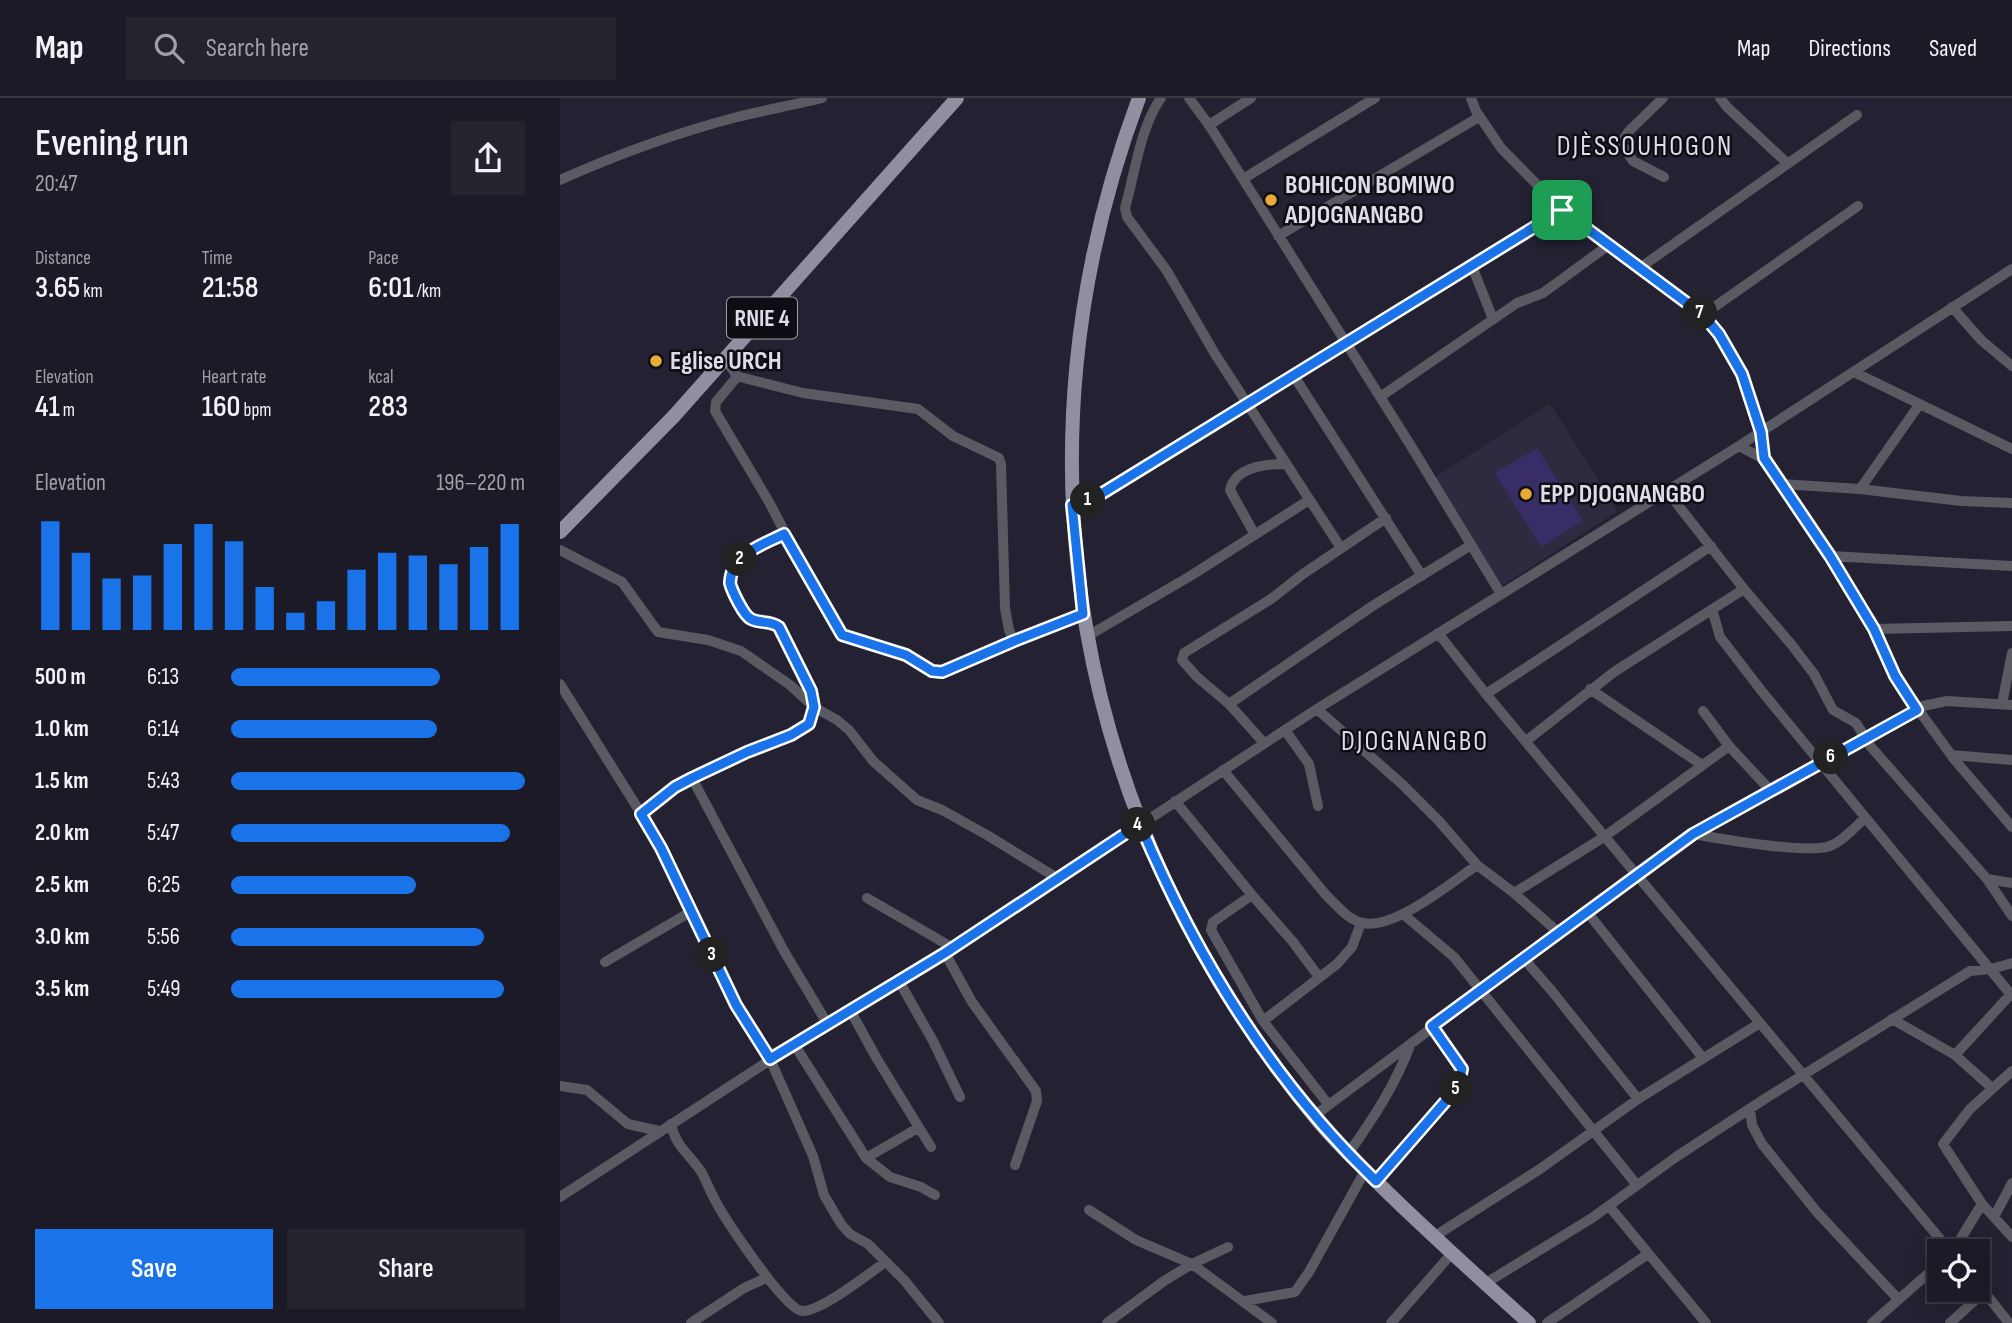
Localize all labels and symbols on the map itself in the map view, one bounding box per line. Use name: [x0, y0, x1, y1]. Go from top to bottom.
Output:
district label: DJÈSSOUHOGON: [1557, 130, 1733, 163]
place label: BOHICON BOMIWO ADJOGNANGBO: [1284, 170, 1455, 231]
pin: [1532, 180, 1592, 240]
marker: BOHICON BOMIWO ADJOGNANGBO: [1263, 192, 1279, 208]
pin: 7: [1682, 296, 1718, 330]
road number: RNIE 4: [727, 298, 797, 338]
place label: Eglise URCH: [670, 346, 782, 377]
marker: Eglise URCH: [648, 353, 664, 369]
place label: EPP DJOGNANGBO: [1540, 479, 1705, 510]
pin: 1: [1070, 482, 1106, 518]
marker: EPP DJOGNANGBO: [1518, 486, 1534, 502]
pin: 2: [722, 542, 758, 576]
district label: DJOGNANGBO: [1341, 725, 1489, 758]
pin: 6: [1814, 740, 1848, 774]
pin: 4: [1120, 808, 1156, 842]
pin: 3: [694, 938, 730, 972]
pin: 5: [1438, 1072, 1474, 1107]

